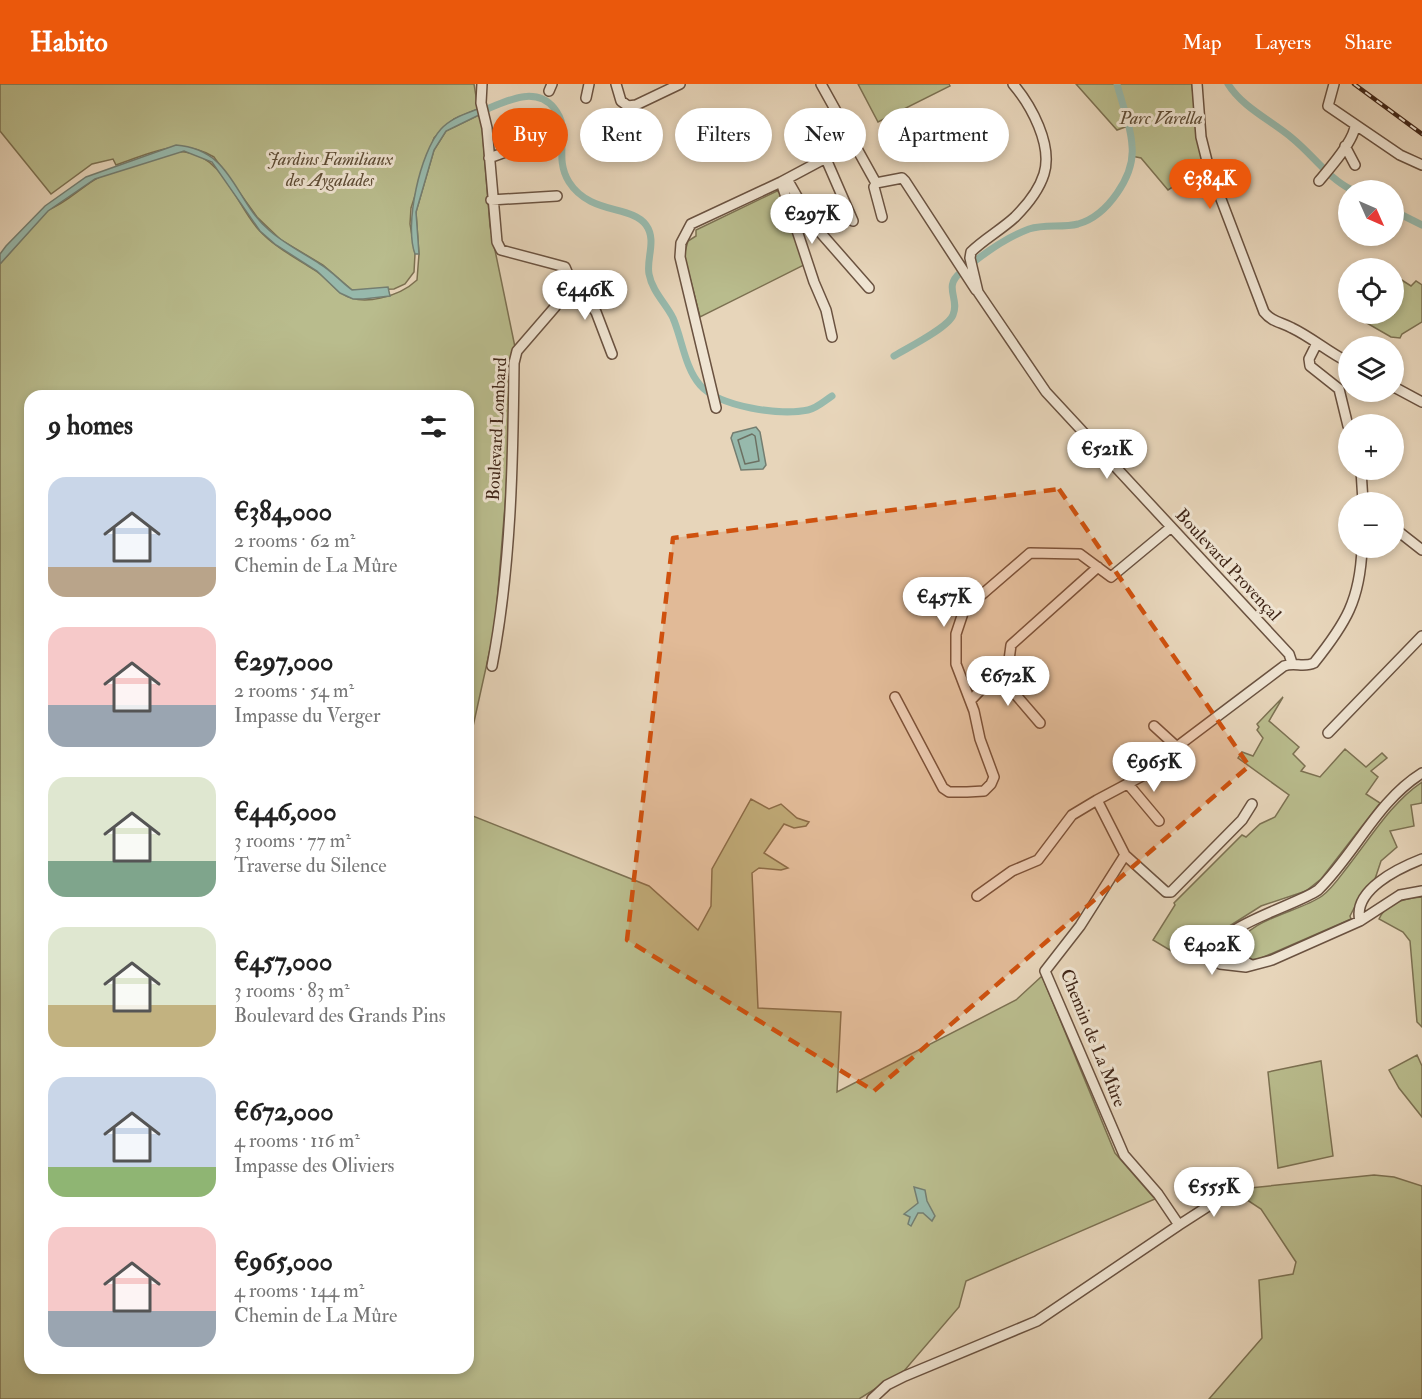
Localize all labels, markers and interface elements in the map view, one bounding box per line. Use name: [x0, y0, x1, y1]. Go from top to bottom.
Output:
text: Habito: [30, 25, 108, 60]
text: Map: [1182, 29, 1222, 56]
text: Layers: [1255, 29, 1311, 56]
text: Share: [1344, 29, 1392, 56]
park label: Parc Varella: [1118, 107, 1203, 130]
chip: Buy: [492, 108, 568, 162]
chip: Rent: [580, 108, 663, 162]
chip: Filters: [675, 108, 772, 162]
chip: New: [784, 108, 866, 162]
chip: Apartment: [878, 108, 1009, 162]
park label: Jardins Familiaux des Aygalades: [267, 148, 393, 192]
pin: €384K: [1168, 159, 1252, 210]
text: €384K: [1183, 166, 1237, 191]
north arrow: [1338, 180, 1404, 246]
map controls: [1338, 180, 1404, 558]
pin: €297K: [770, 194, 854, 245]
text: €297K: [784, 201, 840, 226]
button: locate: [1338, 258, 1404, 324]
pin: €446K: [543, 270, 627, 321]
text: €446K: [556, 277, 614, 302]
button: layers: [1338, 336, 1404, 402]
street label: Boulevard Lombard: [482, 357, 512, 501]
text: 9 homes: [48, 410, 133, 442]
icon: filters: [417, 410, 450, 443]
button: +: [1338, 414, 1404, 480]
pin: €521K: [1065, 429, 1149, 480]
text: €521K: [1081, 436, 1133, 461]
button: −: [1338, 492, 1404, 558]
text: €384,000: [234, 496, 332, 528]
icon: home: [96, 501, 168, 573]
street label: Boulevard Provençal: [1170, 504, 1286, 626]
text: 2 rooms · 62 m²: [234, 528, 355, 553]
text: Chemin de La Mûre: [234, 553, 397, 578]
pin: €457K: [902, 577, 986, 628]
text: €457K: [917, 584, 971, 609]
text: €297,000: [234, 646, 333, 678]
icon: home: [96, 651, 168, 723]
pin: €672K: [966, 656, 1050, 707]
text: €672K: [980, 663, 1036, 688]
text: 2 rooms · 54 m²: [234, 678, 354, 703]
text: Impasse du Verger: [234, 703, 380, 728]
pin: €965K: [1112, 742, 1196, 793]
text: €965K: [1127, 749, 1181, 774]
text: €446,000: [234, 796, 337, 828]
icon: home: [96, 801, 168, 873]
text: 3 rooms · 77 m²: [234, 828, 351, 853]
text: Traverse du Silence: [234, 853, 387, 878]
pin: €402K: [1170, 925, 1254, 976]
text: €402K: [1184, 932, 1240, 957]
text: €457,000: [234, 946, 332, 978]
icon: home: [96, 951, 168, 1023]
street label: Chemin de La Mûre: [1055, 966, 1131, 1111]
text: 3 rooms · 83 m²: [234, 978, 350, 1003]
text: Boulevard des Grands Pins: [234, 1003, 446, 1028]
text: €672,000: [234, 1096, 334, 1128]
icon: home: [96, 1101, 168, 1173]
text: 4 rooms · 116 m²: [234, 1128, 360, 1153]
text: Impasse des Oliviers: [234, 1153, 394, 1178]
pin: €555K: [1172, 1167, 1256, 1218]
text: €555K: [1188, 1174, 1240, 1199]
text: €965,000: [234, 1246, 333, 1278]
icon: home: [96, 1251, 168, 1323]
text: 4 rooms · 144 m²: [234, 1278, 364, 1303]
text: Chemin de La Mûre: [234, 1303, 397, 1328]

